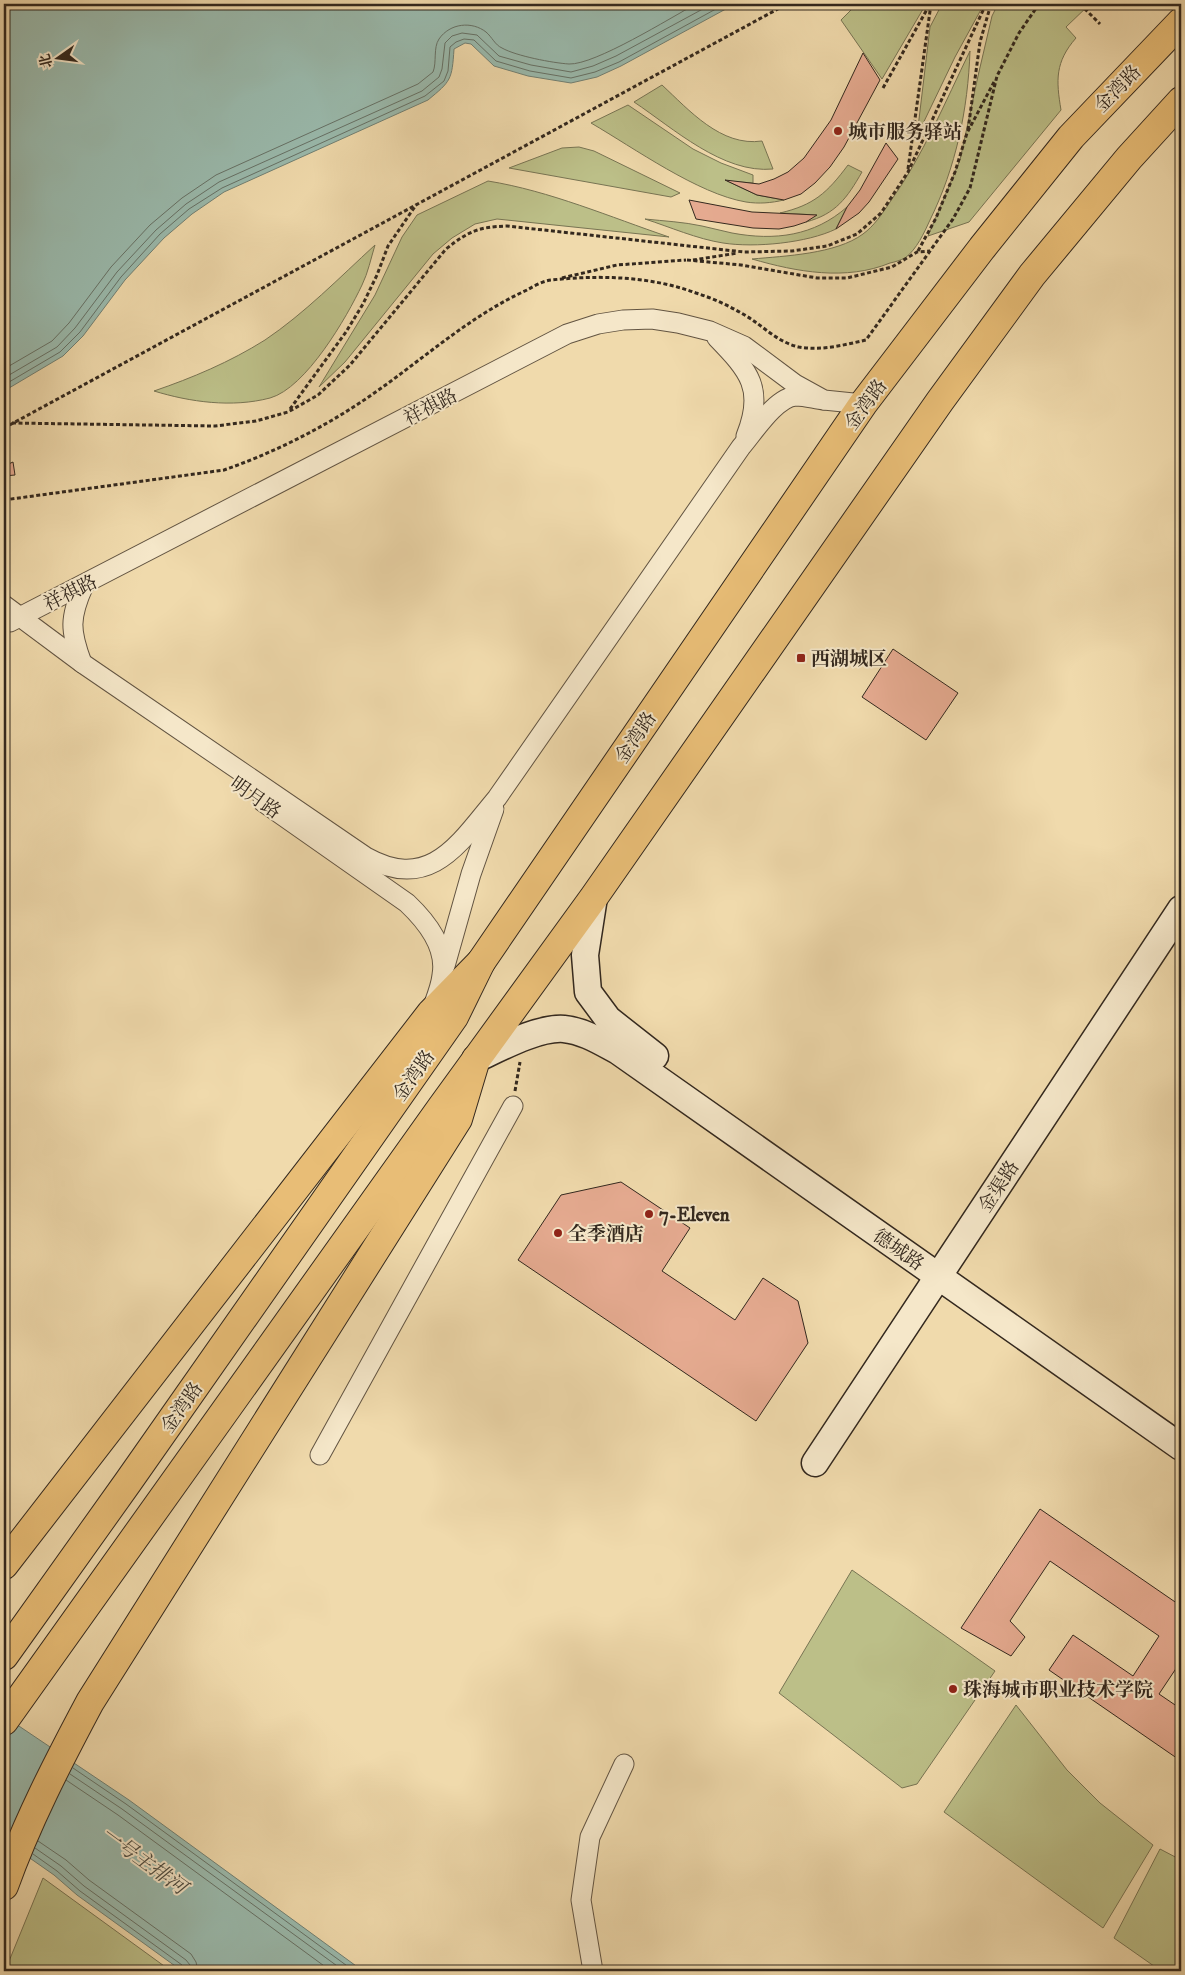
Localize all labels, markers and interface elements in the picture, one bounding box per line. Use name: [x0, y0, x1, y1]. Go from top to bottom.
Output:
north arrow: [32, 32, 82, 82]
text: 北: [36, 52, 57, 70]
street label: 金湾路: [1090, 61, 1146, 118]
place label: 城市服务驿站: [848, 121, 962, 144]
marker: 城市服务驿站: [832, 125, 844, 137]
street label: 金湾路: [840, 375, 892, 435]
street label: 祥祺路: [400, 384, 461, 431]
street label: 祥祺路: [40, 571, 101, 616]
place label: 西湖城区: [811, 648, 887, 671]
marker: 西湖城区: [795, 652, 807, 664]
street label: 金湾路: [611, 708, 662, 768]
street label: 明月路: [225, 772, 285, 824]
street label: 金湾路: [388, 1046, 440, 1106]
street label: 金渠路: [974, 1157, 1024, 1217]
place label: 7-Eleven: [659, 1204, 731, 1227]
marker: 7-Eleven: [643, 1208, 655, 1220]
place label: 全季酒店: [568, 1223, 644, 1246]
street label: 德城路: [868, 1224, 928, 1276]
marker: 全季酒店: [552, 1227, 564, 1239]
street label: 金湾路: [156, 1378, 208, 1438]
place label: 珠海城市职业技术学院: [963, 1679, 1153, 1702]
marker: 珠海城市职业技术学院: [947, 1683, 959, 1695]
water label: 一号主排河: [95, 1822, 193, 1902]

